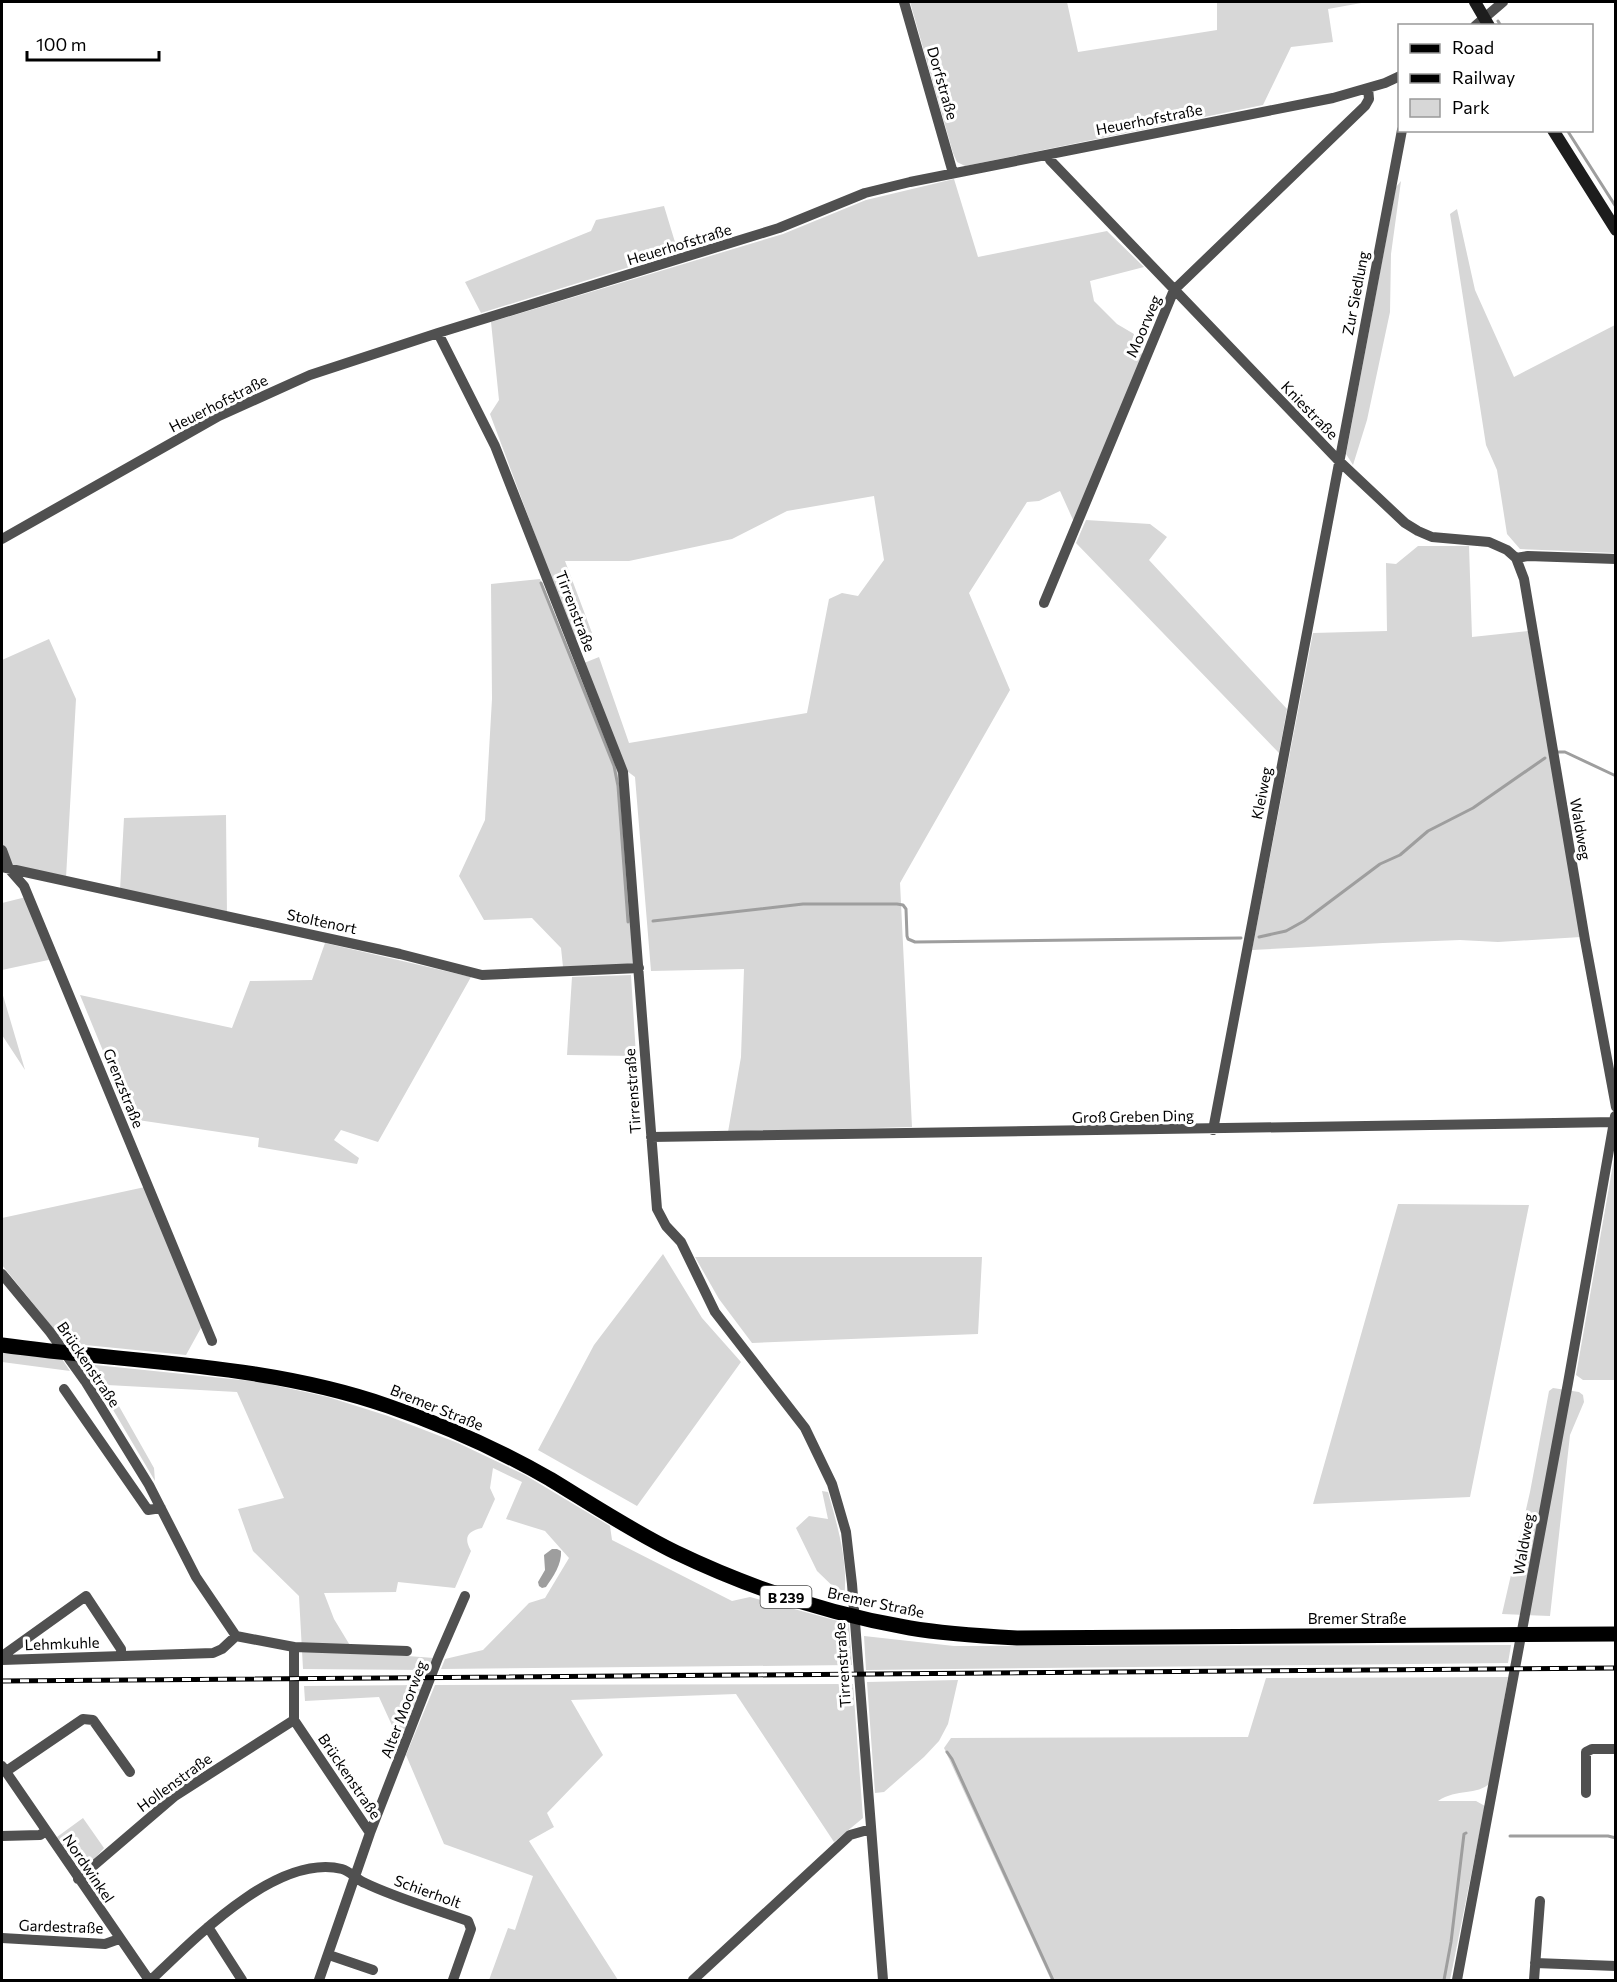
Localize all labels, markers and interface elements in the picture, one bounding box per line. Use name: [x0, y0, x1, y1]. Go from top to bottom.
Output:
scale bar: [27, 24, 159, 62]
legend: [1398, 24, 1593, 132]
text: 100 m: [36, 33, 86, 55]
text: Road: [1452, 36, 1494, 58]
street label: Dorfstraße: [924, 44, 962, 122]
text: Railway: [1452, 66, 1515, 88]
text: Park: [1452, 96, 1490, 118]
street label: Heuerhofstraße: [1094, 100, 1204, 138]
street label: Heuerhofstraße: [625, 220, 733, 268]
street label: Zur Siedlung: [1338, 249, 1372, 337]
street label: Moorweg: [1122, 292, 1164, 360]
street label: Heuerhofstraße: [166, 370, 270, 436]
street label: Kniestraße: [1278, 377, 1342, 443]
street label: Tirrenstraße: [552, 568, 600, 654]
street label: Kleiweg: [1247, 765, 1275, 821]
street label: Waldweg: [1567, 797, 1595, 861]
street label: Stoltenort: [285, 905, 359, 937]
street label: Grenzstraße: [100, 1046, 148, 1131]
street label: Tirrenstraße: [620, 1048, 644, 1134]
street label: Groß Greben Ding: [1072, 1106, 1194, 1126]
street label: Brückenstraße: [54, 1318, 124, 1410]
street label: Bremer Straße: [388, 1380, 486, 1434]
street label: Waldweg: [1509, 1512, 1537, 1576]
street label: Bremer Straße: [826, 1583, 926, 1621]
road number: B 239: [760, 1586, 812, 1608]
street label: Bremer Straße: [1308, 1609, 1406, 1627]
street label: Tirrenstraße: [830, 1622, 854, 1708]
street label: Lehmkuhle: [24, 1633, 100, 1653]
street label: Alter Moorweg: [376, 1658, 430, 1760]
street label: Brückenstraße: [315, 1730, 385, 1822]
street label: Hollenstraße: [133, 1749, 215, 1815]
street label: Nordwinkel: [60, 1830, 118, 1906]
street label: Schierholt: [392, 1871, 464, 1911]
street label: Gardestraße: [18, 1916, 104, 1936]

